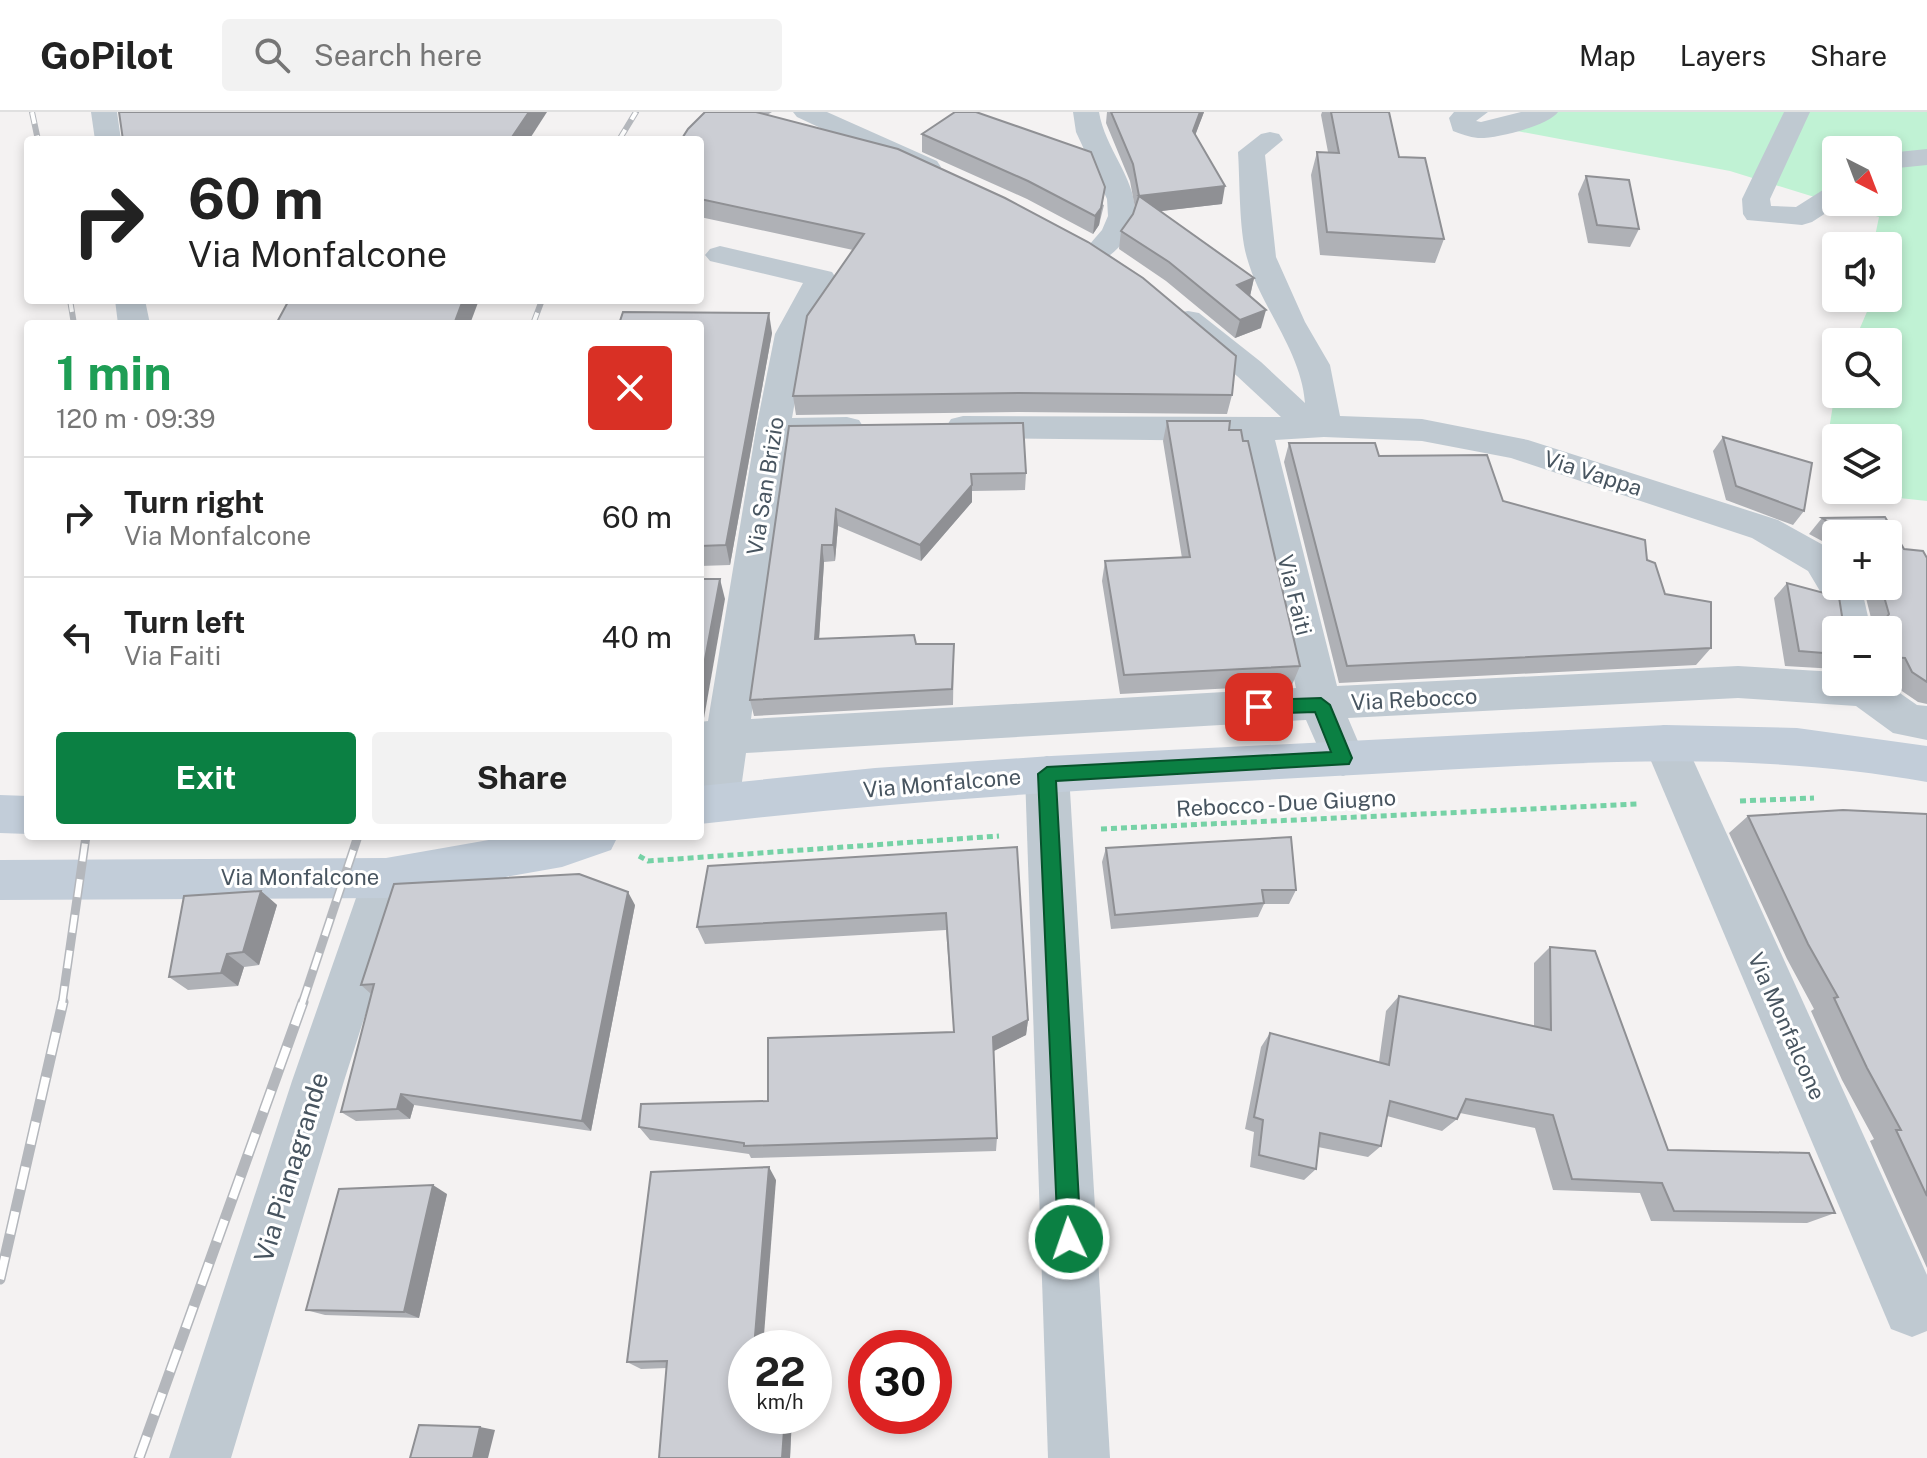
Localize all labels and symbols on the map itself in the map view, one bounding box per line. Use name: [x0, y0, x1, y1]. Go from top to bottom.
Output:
north arrow: [1822, 136, 1902, 216]
street label: Via San Brizio: [741, 415, 789, 557]
street label: Via Vappa: [1541, 445, 1645, 501]
street label: Via Faiti: [1272, 552, 1318, 638]
pin: [1225, 673, 1293, 741]
street label: Via Rebocco: [1350, 683, 1478, 715]
street label: Via Monfalcone: [862, 763, 1022, 803]
street label: Rebocco - Due Giugno: [1175, 784, 1397, 822]
street label: Via Monfalcone: [221, 864, 379, 890]
street label: Via Monfalcone: [1743, 948, 1831, 1104]
street label: Via Pianagrande: [247, 1068, 335, 1266]
position arrow: [1027, 1197, 1111, 1281]
speed limit sign: 30: [848, 1330, 952, 1434]

